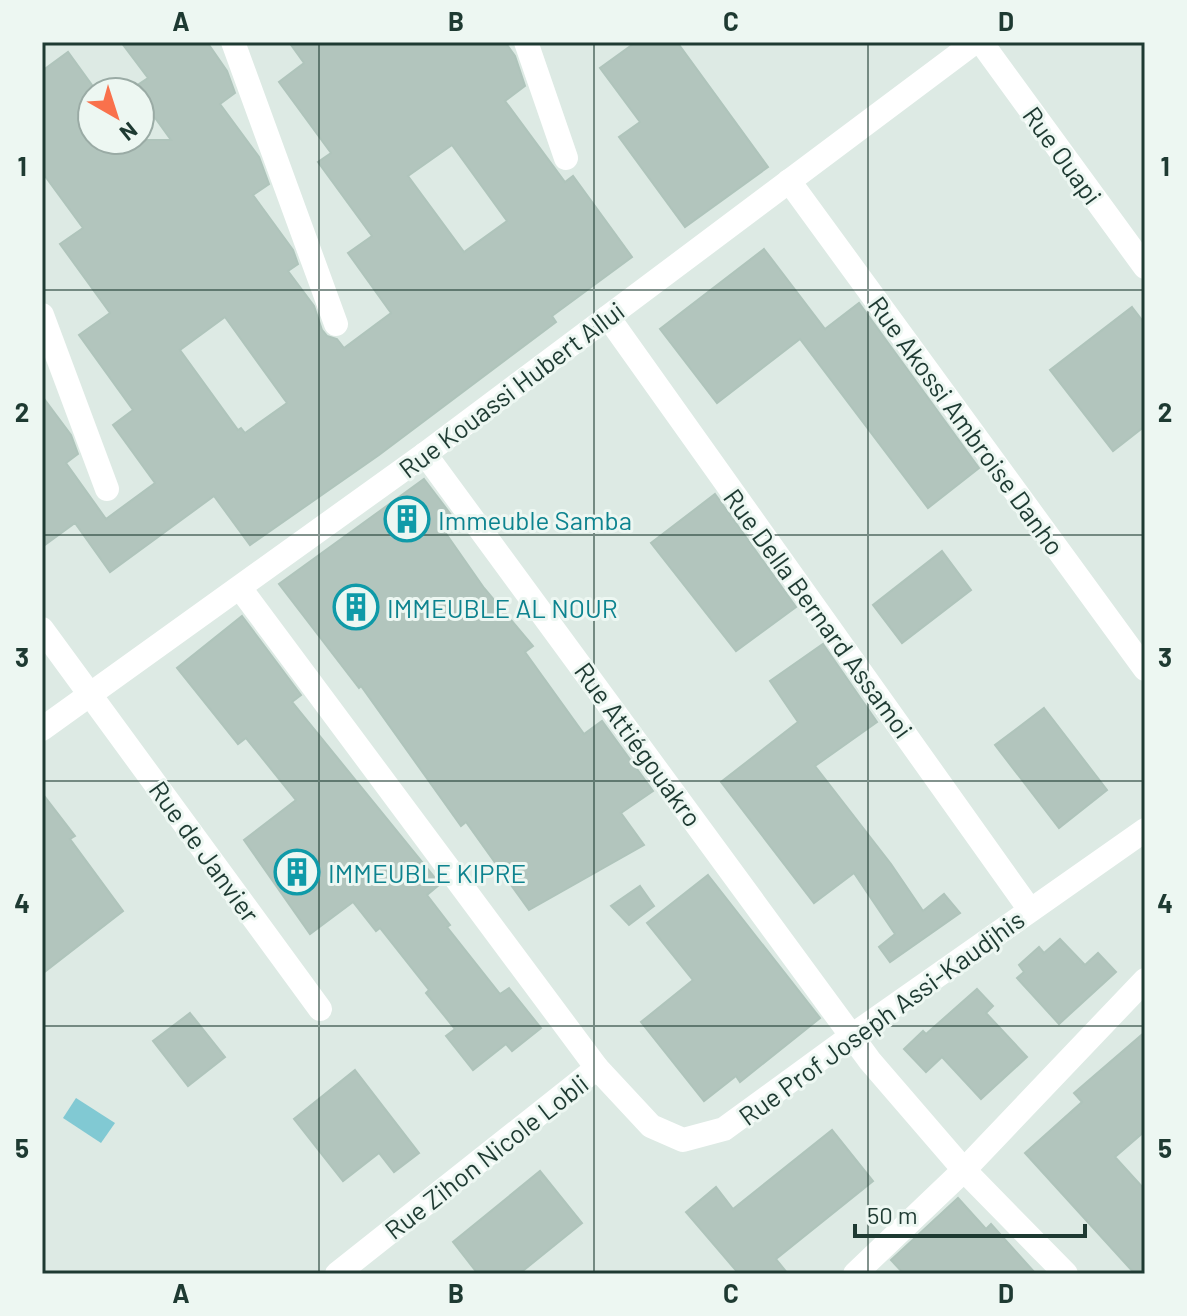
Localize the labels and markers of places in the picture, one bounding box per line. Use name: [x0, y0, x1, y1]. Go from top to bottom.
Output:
building icon: Immeuble Samba: [383, 495, 431, 543]
place label: Immeuble Samba: [438, 504, 632, 535]
building icon: IMMEUBLE AL NOUR: [332, 583, 380, 631]
place label: IMMEUBLE AL NOUR: [387, 592, 618, 623]
building icon: IMMEUBLE KIPRE: [273, 848, 321, 896]
place label: IMMEUBLE KIPRE: [328, 857, 526, 888]

